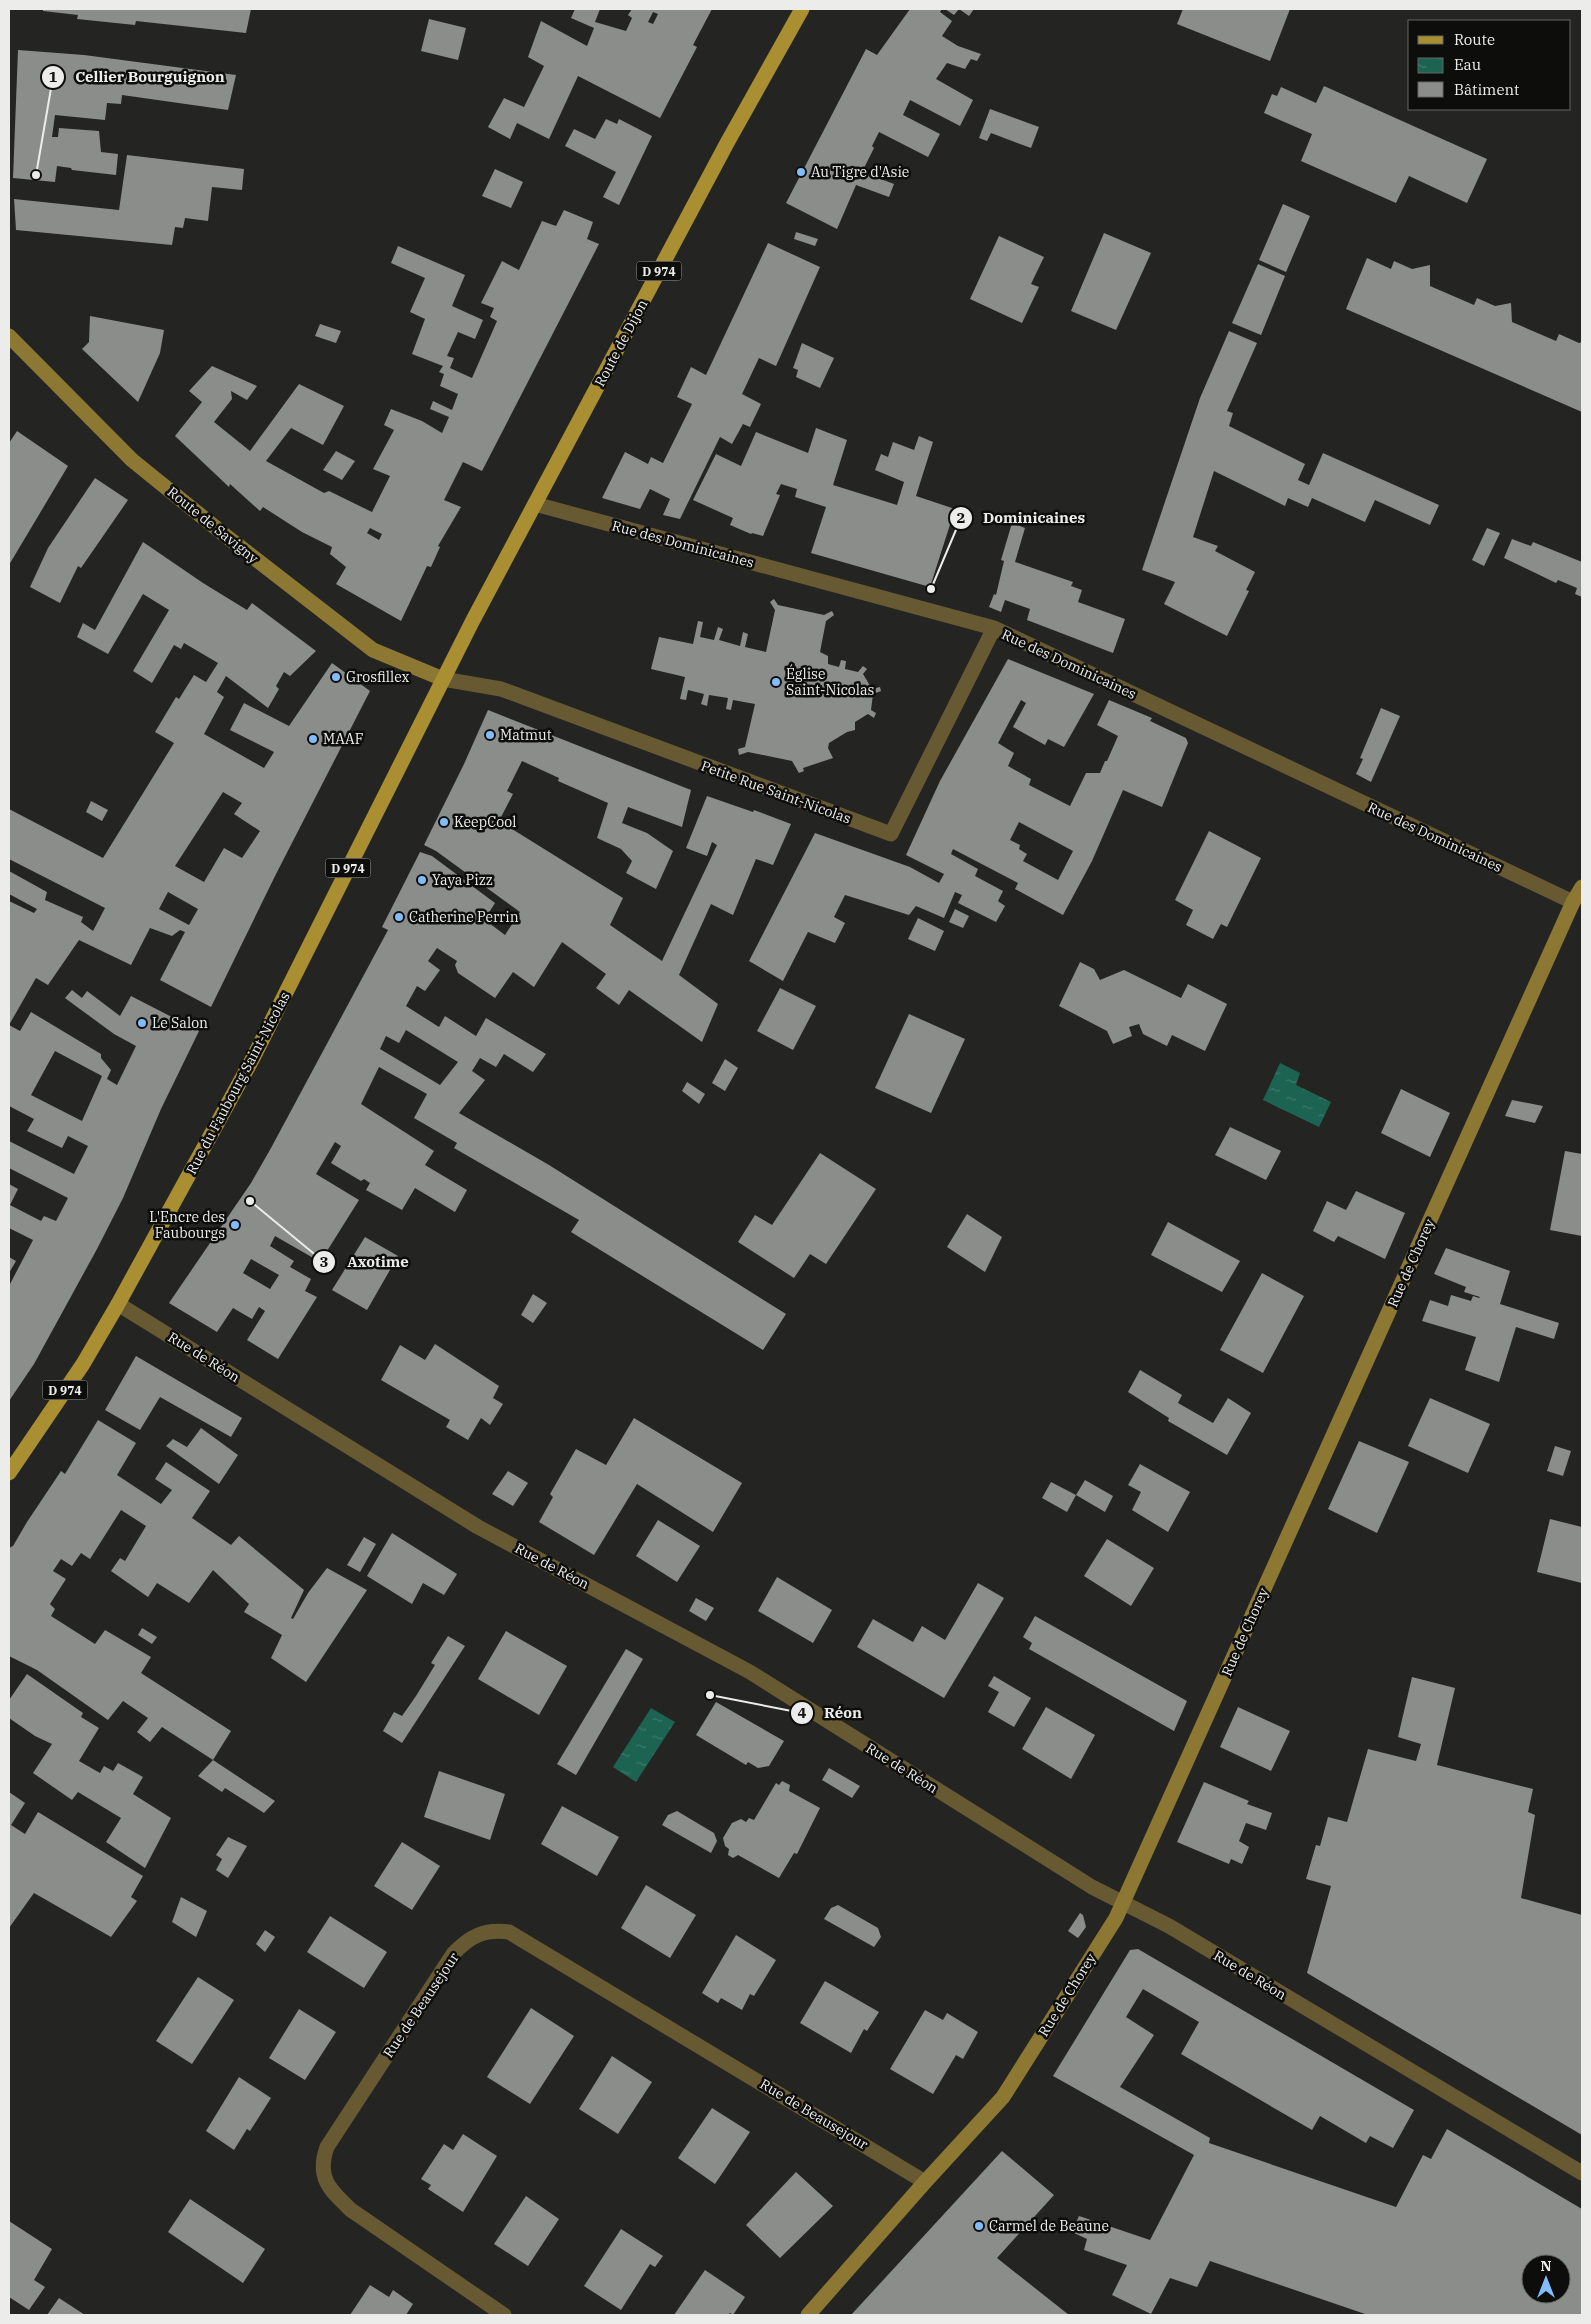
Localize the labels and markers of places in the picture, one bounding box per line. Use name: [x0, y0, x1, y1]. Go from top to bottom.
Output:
callout: Cellier Bourguignon: [41, 62, 235, 92]
place label: Au Tigre d'Asie: [811, 163, 909, 181]
marker: Au Tigre d'Asie: [795, 166, 807, 178]
callout: Dominicaines: [948, 503, 1095, 533]
place label: Église Saint-Nicolas: [786, 664, 875, 699]
place label: Grosfillex: [346, 668, 410, 686]
marker: Grosfillex: [330, 671, 342, 683]
marker: Église Saint-Nicolas: [770, 676, 782, 688]
place label: Matmut: [500, 726, 552, 744]
marker: Matmut: [484, 729, 496, 741]
place label: MAAF: [323, 730, 363, 748]
marker: MAAF: [307, 733, 319, 745]
place label: KeepCool: [454, 813, 516, 831]
marker: KeepCool: [438, 816, 450, 828]
place label: Yaya Pizz: [432, 871, 493, 889]
marker: Yaya Pizz: [416, 874, 428, 886]
place label: Catherine Perrin: [409, 908, 519, 926]
marker: Catherine Perrin: [393, 911, 405, 923]
place label: Le Salon: [152, 1014, 208, 1032]
marker: Le Salon: [136, 1017, 148, 1029]
place label: L'Encre des Faubourgs: [149, 1208, 225, 1242]
marker: L'Encre des Faubourgs: [229, 1219, 241, 1231]
callout: Axotime: [312, 1247, 418, 1277]
callout: Réon: [789, 1698, 872, 1728]
place label: Carmel de Beaune: [989, 2217, 1109, 2235]
marker: Carmel de Beaune: [973, 2220, 985, 2232]

